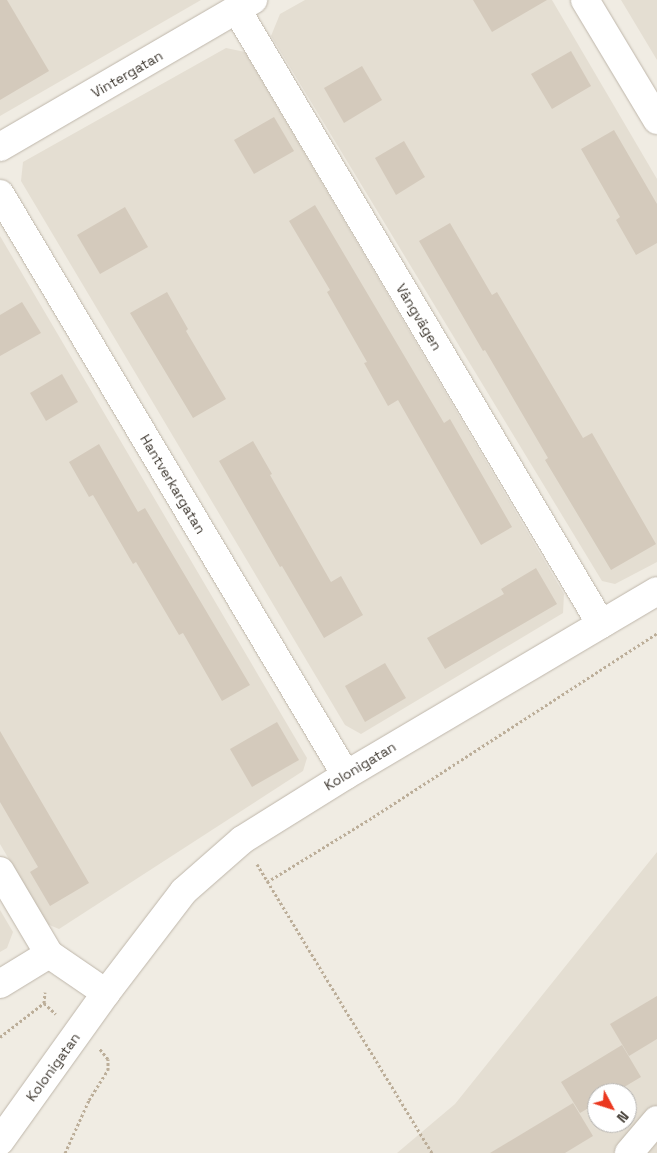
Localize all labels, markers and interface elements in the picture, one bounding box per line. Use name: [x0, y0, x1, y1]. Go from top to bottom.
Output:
street label: Vintergatan: [88, 47, 166, 101]
street label: Vångvägen: [393, 281, 445, 353]
street label: Hantverkargatan: [137, 431, 209, 537]
street label: Kolonigatan: [321, 738, 399, 794]
street label: Kolonigatan: [23, 1029, 83, 1105]
north arrow: [587, 1083, 637, 1133]
text: N: [613, 1108, 633, 1126]

